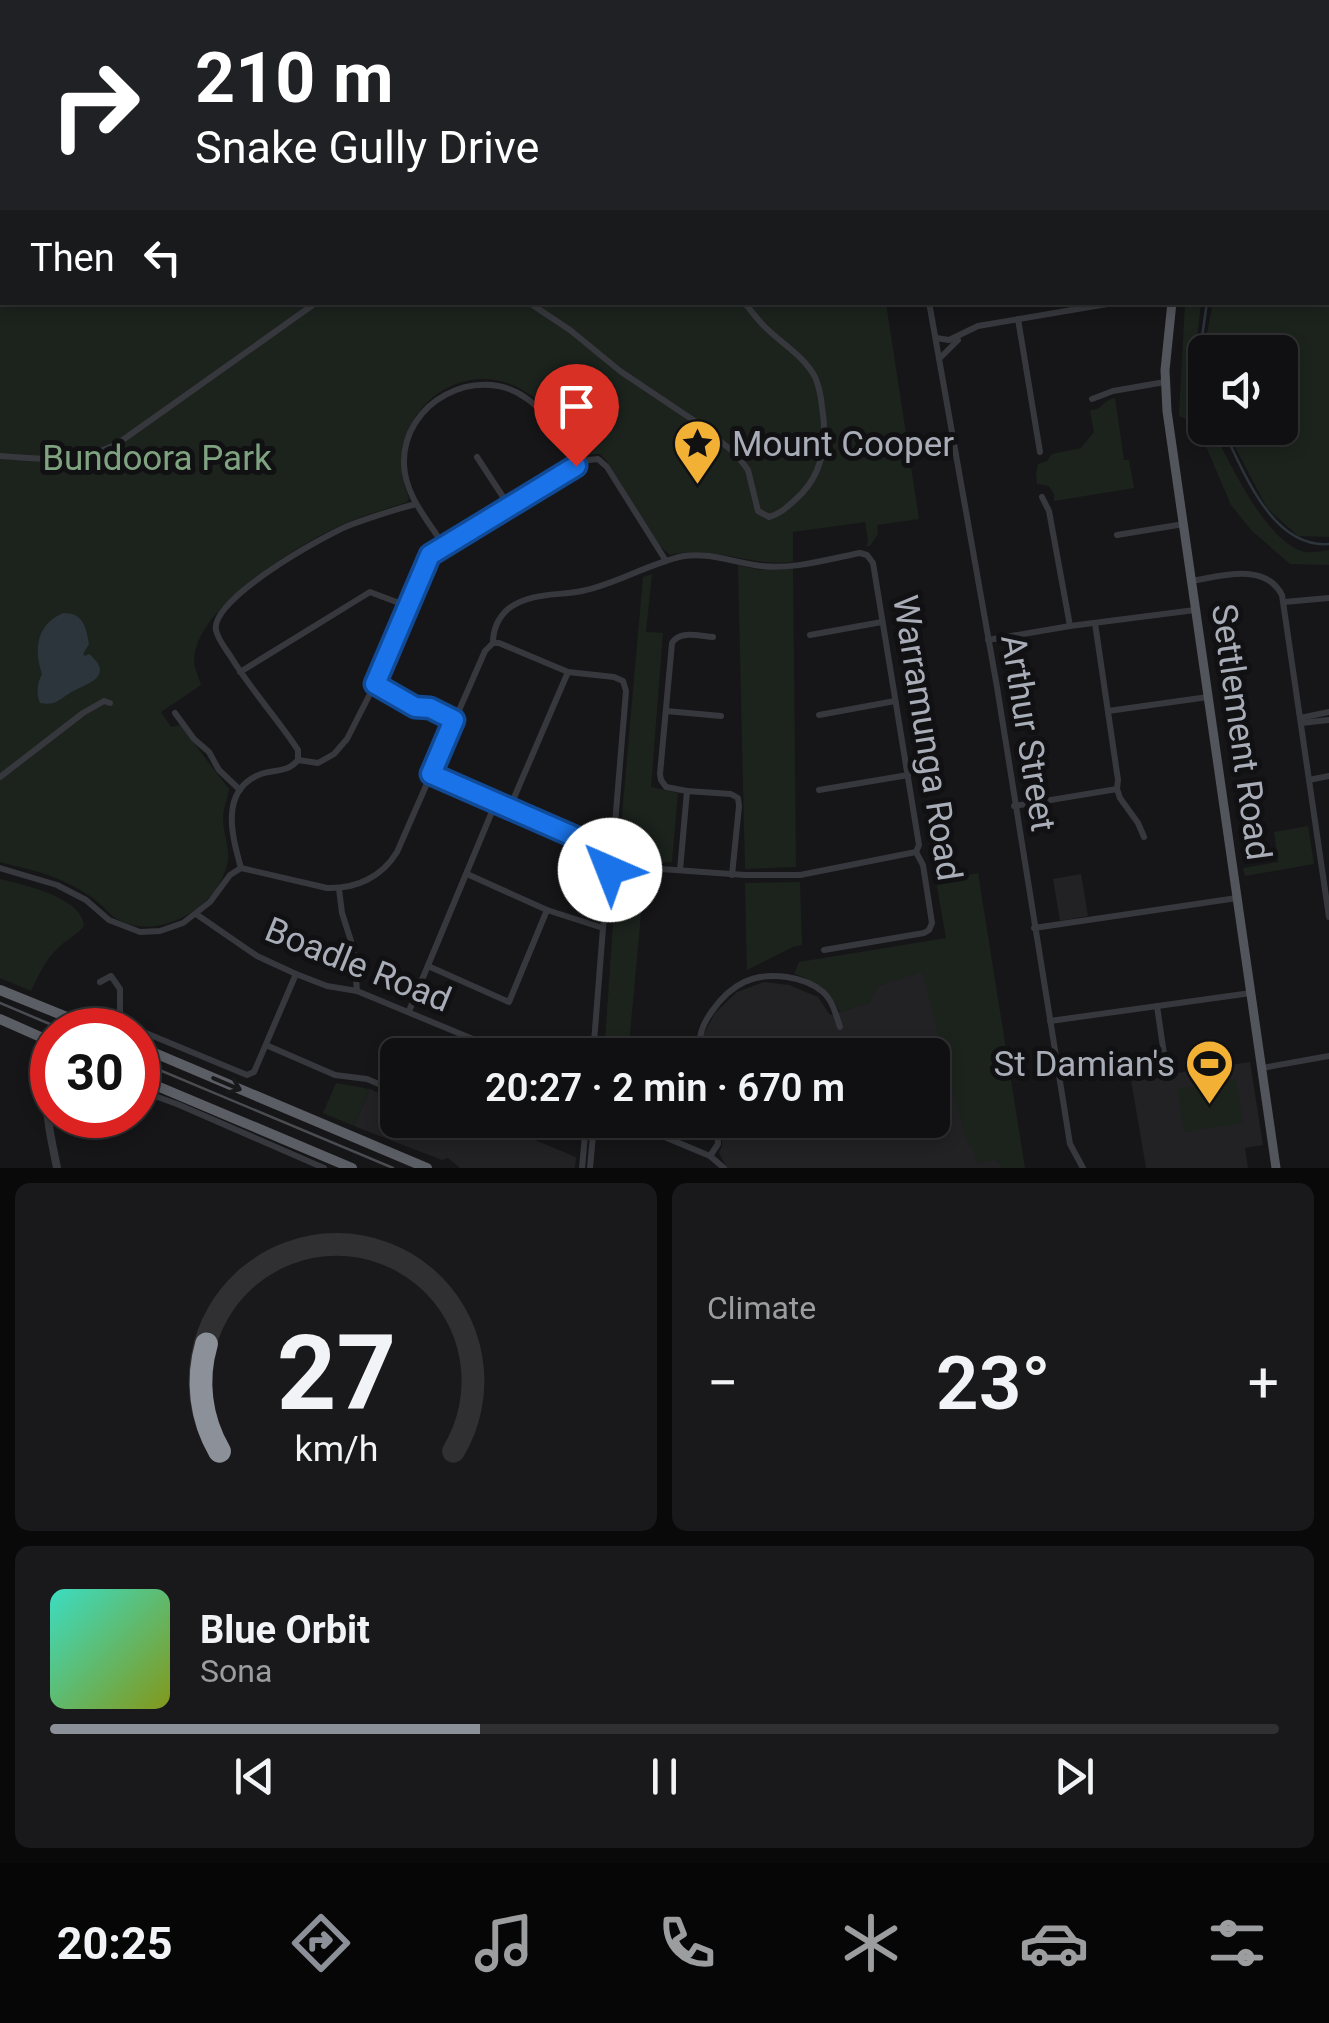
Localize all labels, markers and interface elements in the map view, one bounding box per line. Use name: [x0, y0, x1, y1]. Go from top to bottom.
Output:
text: 210 m: [195, 37, 394, 119]
icon: right: [30, 40, 160, 170]
text: Snake Gully Drive: [195, 121, 539, 174]
icon: left: [135, 230, 190, 285]
text: Then: [30, 236, 115, 280]
map controls: [1188, 335, 1298, 445]
button: sound: [1188, 335, 1298, 445]
pin: [534, 364, 619, 467]
icon: arrive: [549, 379, 604, 434]
place icon: Mount Cooper: [671, 418, 723, 486]
place label: Mount Cooper: [732, 424, 954, 465]
park label: Bundoora Park: [42, 438, 272, 479]
street label: Warramunga Road: [884, 592, 970, 884]
street label: Settlement Road: [1203, 601, 1279, 863]
street label: Arthur Street: [992, 632, 1064, 834]
position arrow: [558, 818, 662, 922]
street label: Boadle Road: [259, 909, 457, 1021]
speed limit sign: 30: [30, 1008, 160, 1138]
sports icon: St Damian's: [1184, 1038, 1236, 1106]
place label: St Damian's: [993, 1044, 1175, 1085]
text: 20:27 · 2 min · 670 m: [485, 1066, 845, 1110]
one-way arrow: [211, 1076, 242, 1094]
text: Climate: [707, 1289, 816, 1327]
text: 27: [276, 1313, 396, 1434]
text: 23°: [936, 1339, 1050, 1427]
text: −: [707, 1351, 738, 1415]
text: +: [1248, 1351, 1279, 1415]
text: km/h: [294, 1428, 378, 1470]
text: Blue Orbit: [200, 1608, 370, 1652]
text: Sona: [200, 1652, 272, 1690]
icon: previous: [227, 1749, 282, 1804]
icon: pause: [637, 1749, 692, 1804]
icon: next: [1047, 1749, 1102, 1804]
icon: directions: [286, 1908, 356, 1978]
icon: music: [469, 1908, 539, 1978]
icon: phone: [652, 1908, 722, 1978]
icon: climate: [836, 1908, 906, 1978]
icon: car: [1019, 1908, 1089, 1978]
icon: filters: [1202, 1908, 1272, 1978]
text: 20:25: [57, 1917, 173, 1970]

